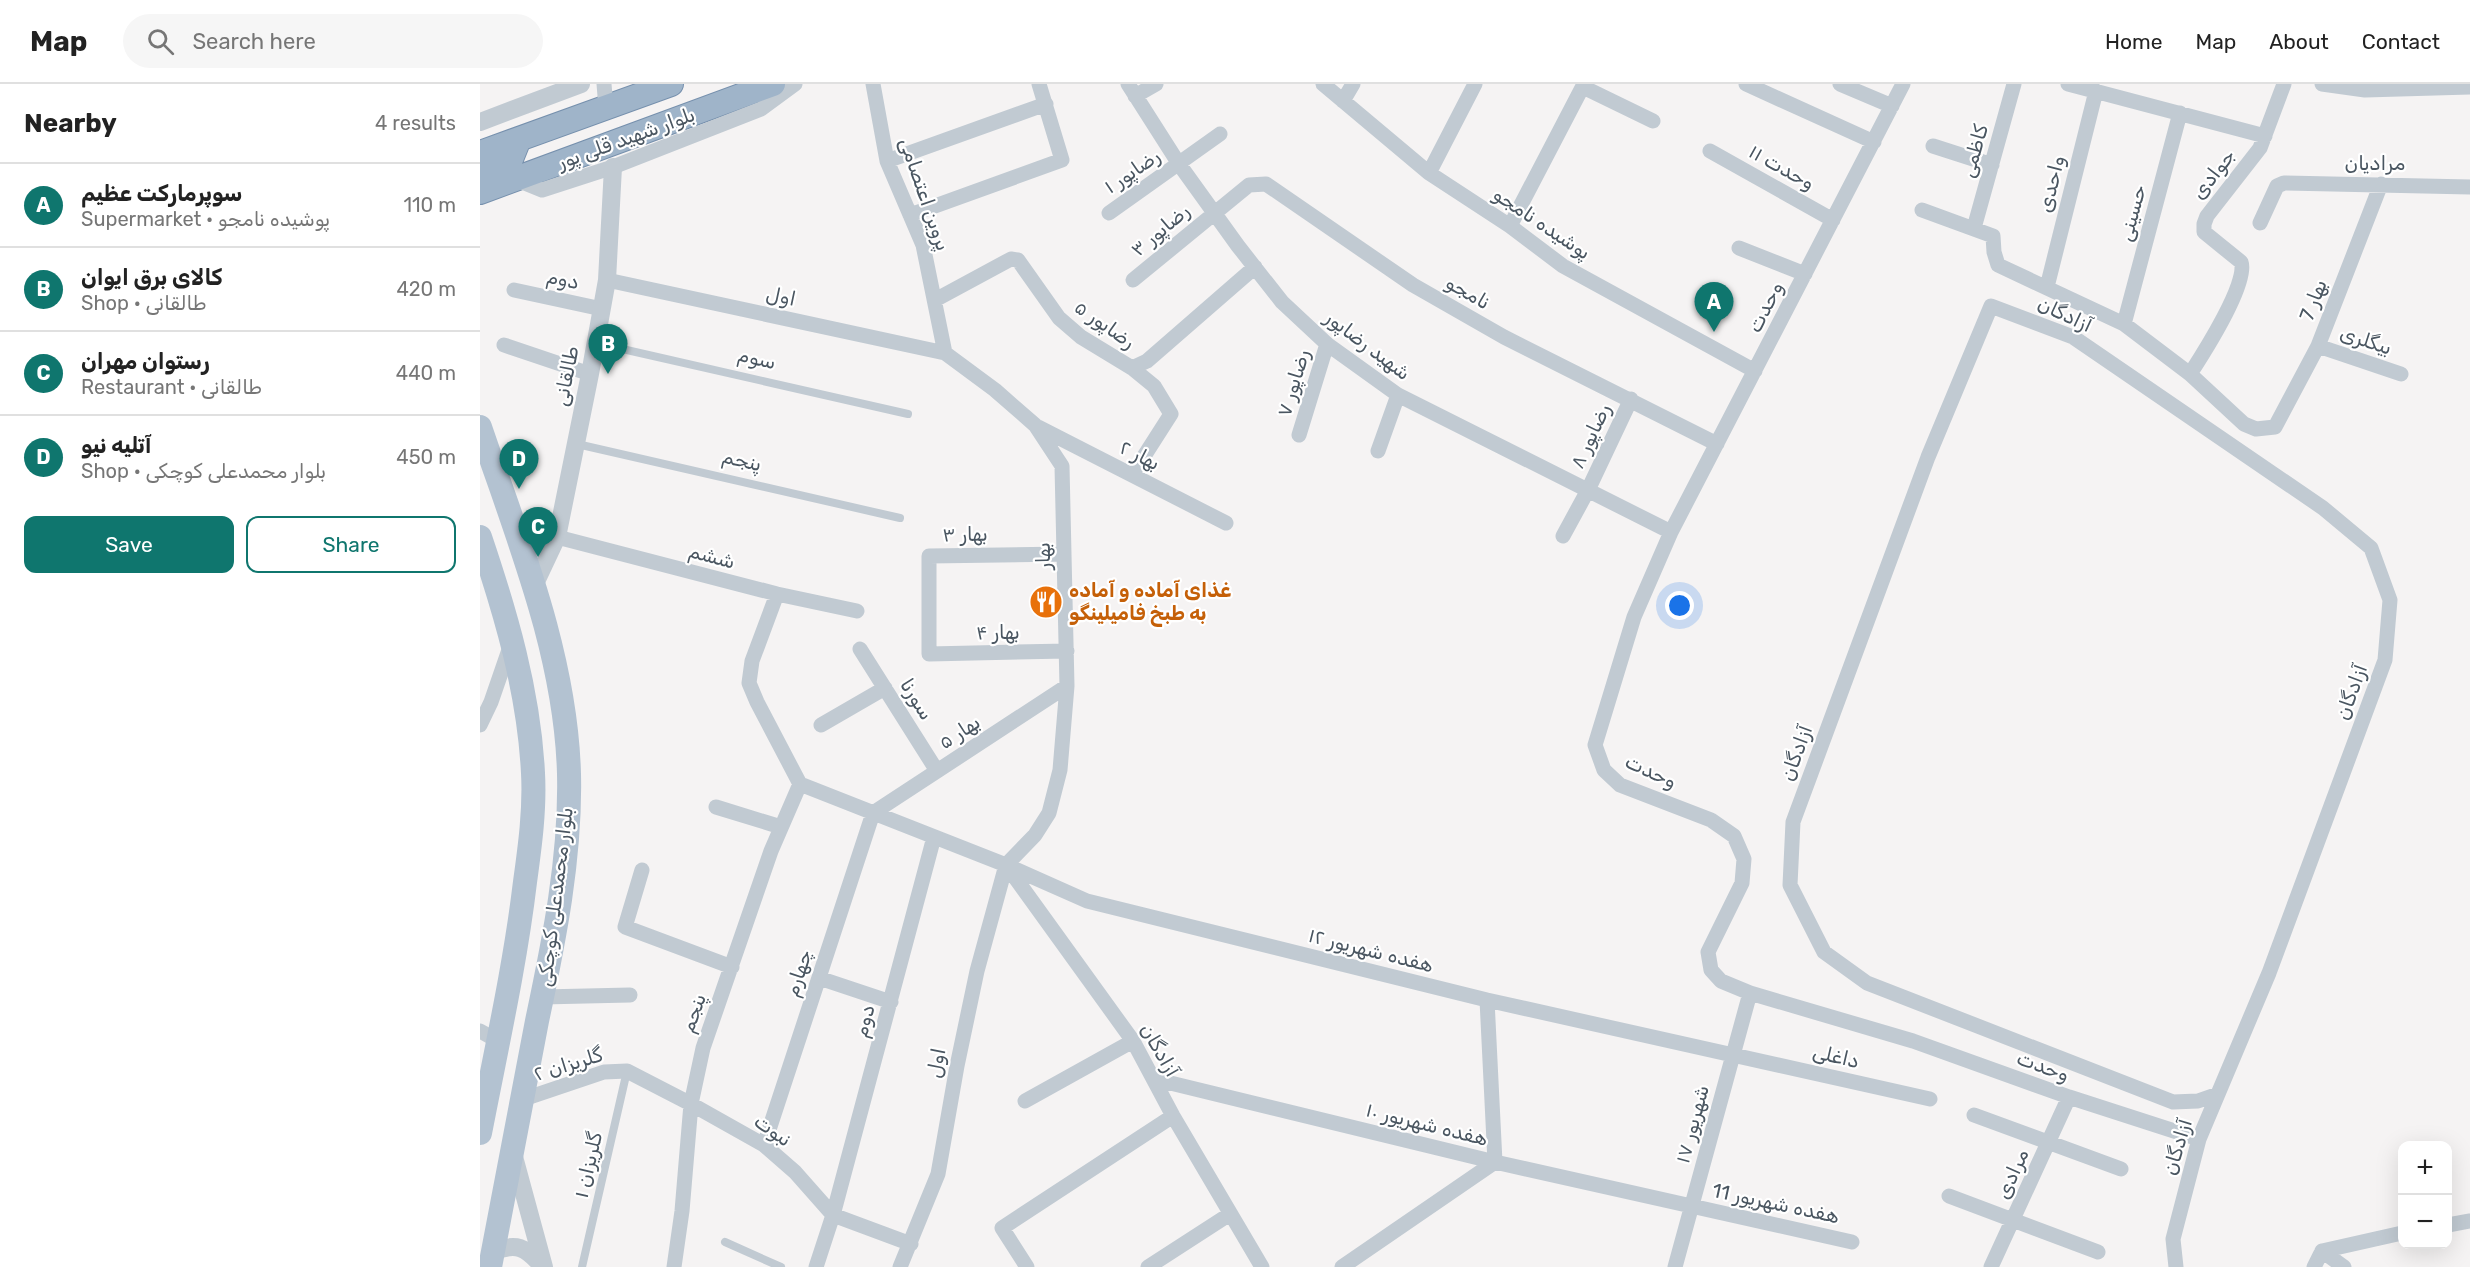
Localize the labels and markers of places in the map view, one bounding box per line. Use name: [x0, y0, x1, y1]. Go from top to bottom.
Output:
pin: A: [1694, 282, 1734, 332]
pin: B: [588, 324, 628, 374]
pin: D: [500, 440, 538, 489]
pin: C: [518, 508, 558, 557]
place label: غذای آماده و آماده به طبخ فامیلینگو: [1069, 578, 1231, 627]
restaurant icon: غذای آماده و آماده به طبخ فامیلینگو: [1028, 584, 1064, 620]

